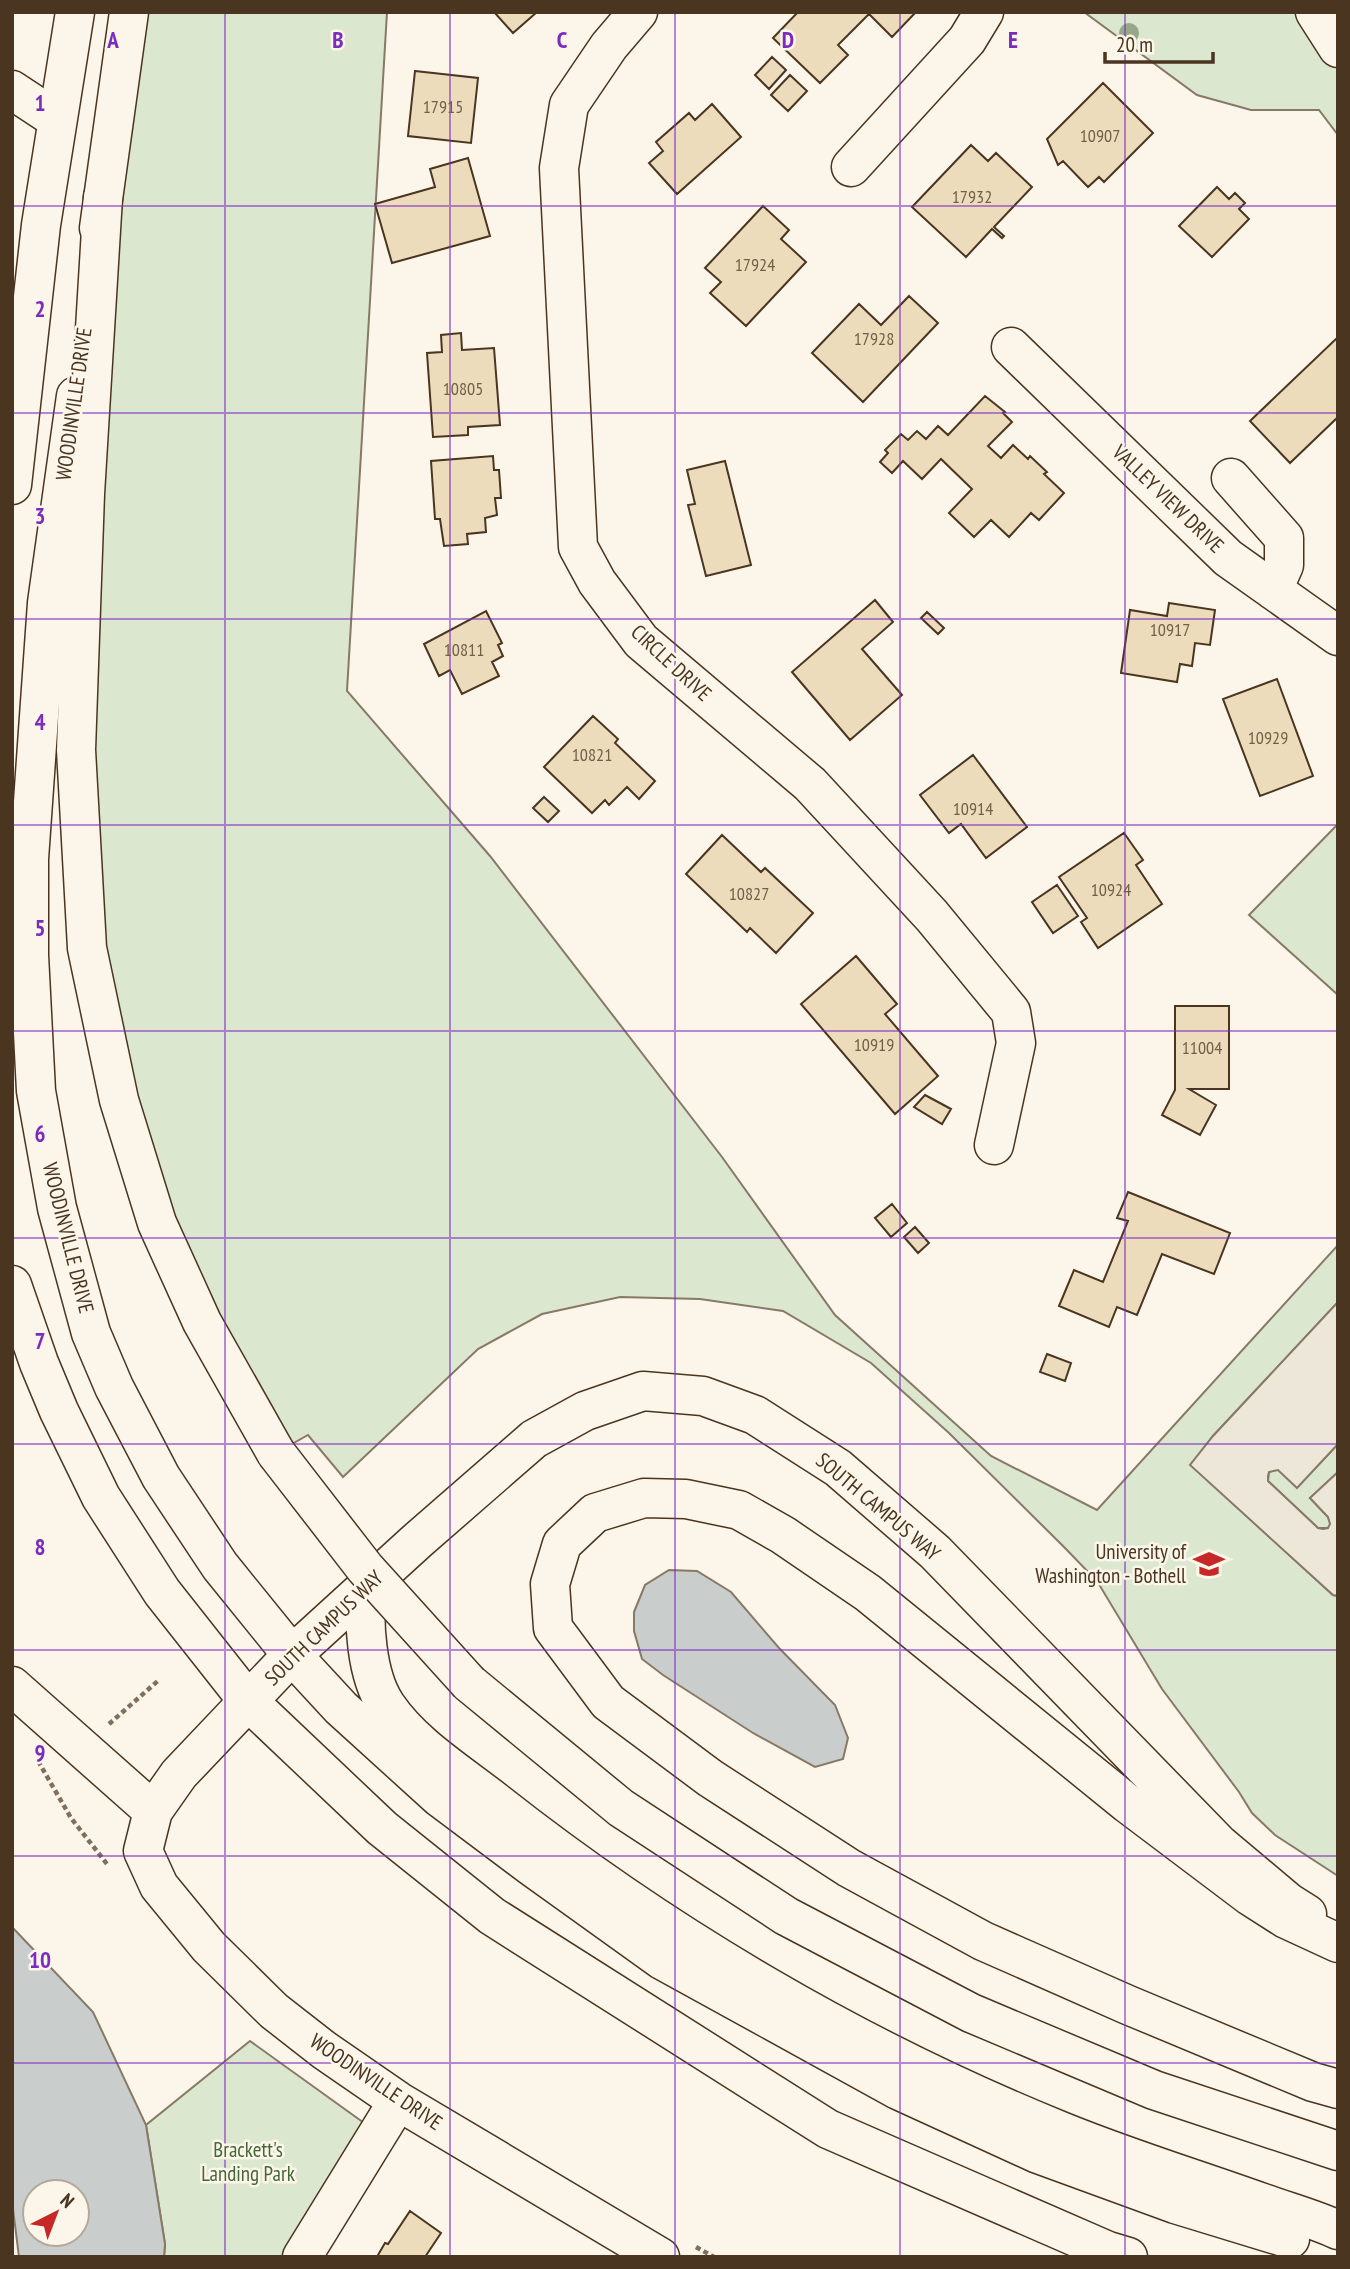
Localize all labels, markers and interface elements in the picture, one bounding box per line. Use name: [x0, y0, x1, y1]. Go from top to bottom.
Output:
scale bar: [1105, 21, 1214, 65]
text: A: [106, 25, 119, 54]
text: B: [332, 25, 344, 54]
text: C: [557, 25, 568, 54]
text: D: [782, 25, 794, 54]
text: E: [1008, 25, 1018, 54]
text: 20 m: [1116, 31, 1153, 58]
text: 1: [35, 88, 46, 117]
house number: 17915: [423, 95, 463, 118]
house number: 10907: [1080, 124, 1120, 147]
house number: 17932: [952, 185, 992, 208]
house number: 17924: [735, 253, 775, 276]
text: 2: [35, 294, 46, 323]
street label: WOODINVILLE DRIVE: [49, 326, 98, 482]
house number: 17928: [854, 327, 894, 350]
house number: 10805: [443, 377, 483, 400]
street label: VALLEY VIEW DRIVE: [1106, 438, 1230, 559]
text: 3: [35, 501, 46, 530]
street label: CIRCLE DRIVE: [625, 618, 717, 707]
house number: 10917: [1150, 618, 1190, 641]
house number: 10811: [444, 638, 484, 661]
text: 4: [35, 707, 46, 736]
house number: 10929: [1248, 726, 1288, 749]
house number: 10821: [572, 743, 612, 766]
house number: 10914: [953, 797, 993, 820]
house number: 10924: [1091, 878, 1131, 901]
house number: 10827: [729, 882, 769, 905]
text: 5: [35, 913, 46, 942]
house number: 10919: [854, 1033, 894, 1056]
house number: 11004: [1182, 1036, 1222, 1059]
text: 6: [35, 1119, 46, 1148]
street label: WOODINVILLE DRIVE: [37, 1160, 100, 1316]
text: 7: [35, 1326, 46, 1355]
street label: SOUTH CAMPUS WAY: [811, 1447, 946, 1567]
text: 8: [35, 1532, 46, 1561]
place label: University of Washington - Bothell: [1035, 1538, 1187, 1589]
school or university icon: University of Washington - Bothell: [1192, 1547, 1226, 1581]
street label: SOUTH CAMPUS WAY: [259, 1564, 389, 1691]
text: 9: [35, 1738, 46, 1767]
text: 10: [29, 1945, 51, 1974]
street label: WOODINVILLE DRIVE: [305, 2027, 448, 2136]
park label: Brackett's Landing Park: [201, 2136, 295, 2187]
north arrow: [21, 2178, 91, 2248]
text: N: [56, 2188, 79, 2213]

